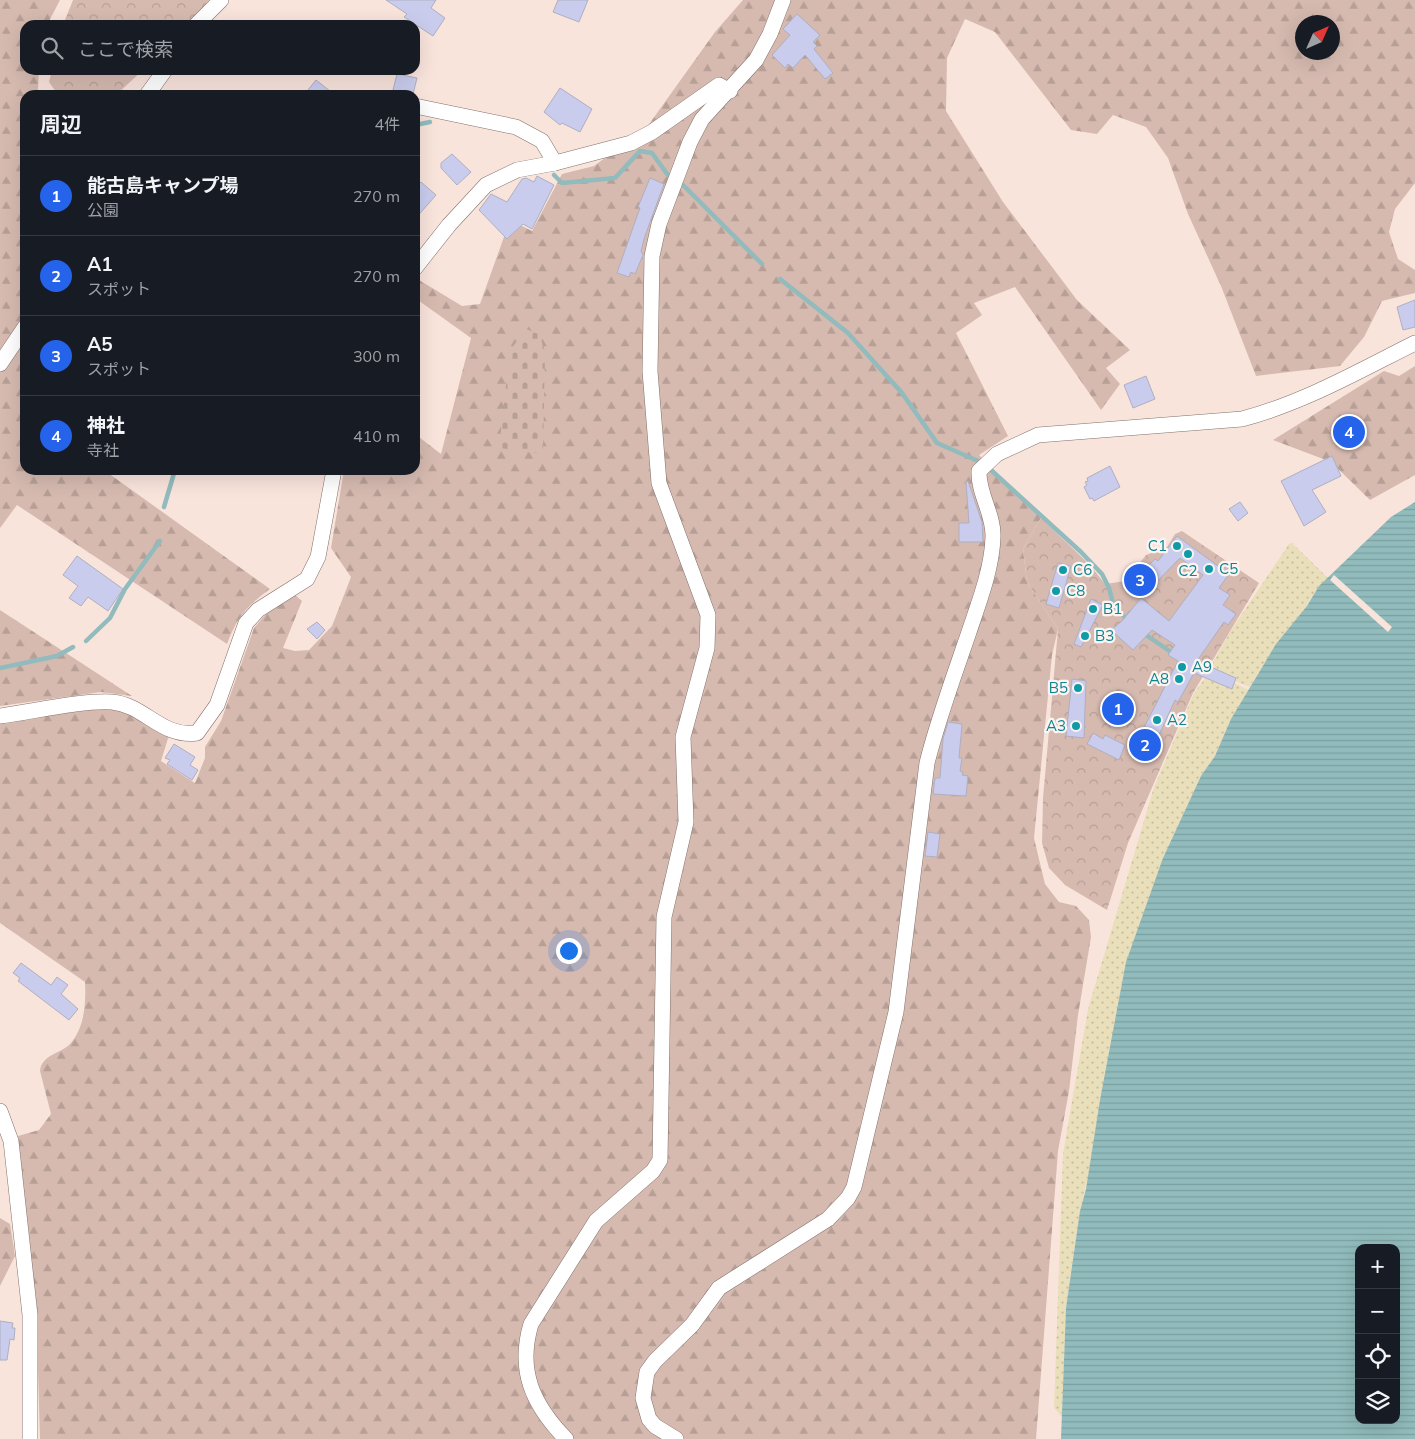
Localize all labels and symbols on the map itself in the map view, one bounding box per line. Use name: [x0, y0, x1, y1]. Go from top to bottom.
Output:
north arrow: [1295, 15, 1340, 60]
pin: 4: [1333, 413, 1365, 451]
place label: C1: [1148, 536, 1167, 555]
marker: C1: [1171, 540, 1183, 552]
marker: C2: [1182, 548, 1194, 560]
place label: C5: [1219, 559, 1238, 578]
place label: C6: [1073, 560, 1092, 579]
pin: 3: [1124, 561, 1156, 599]
place label: C2: [1178, 561, 1198, 580]
marker: C5: [1203, 563, 1215, 575]
marker: C6: [1057, 564, 1069, 576]
place label: C8: [1066, 581, 1085, 600]
marker: C8: [1050, 585, 1062, 597]
place label: B1: [1103, 599, 1122, 618]
marker: B1: [1087, 603, 1099, 615]
place label: B3: [1095, 626, 1114, 645]
marker: B3: [1079, 630, 1091, 642]
place label: A9: [1192, 657, 1212, 676]
marker: A9: [1176, 661, 1188, 673]
place label: A8: [1149, 669, 1169, 688]
marker: A8: [1173, 673, 1185, 685]
place label: B5: [1049, 678, 1068, 697]
marker: B5: [1072, 682, 1084, 694]
pin: 1: [1102, 690, 1134, 728]
place label: A2: [1167, 710, 1187, 729]
marker: A2: [1151, 714, 1163, 726]
place label: A3: [1046, 716, 1066, 735]
marker: A3: [1070, 720, 1082, 732]
pin: 2: [1129, 726, 1161, 764]
your location: [556, 938, 582, 964]

